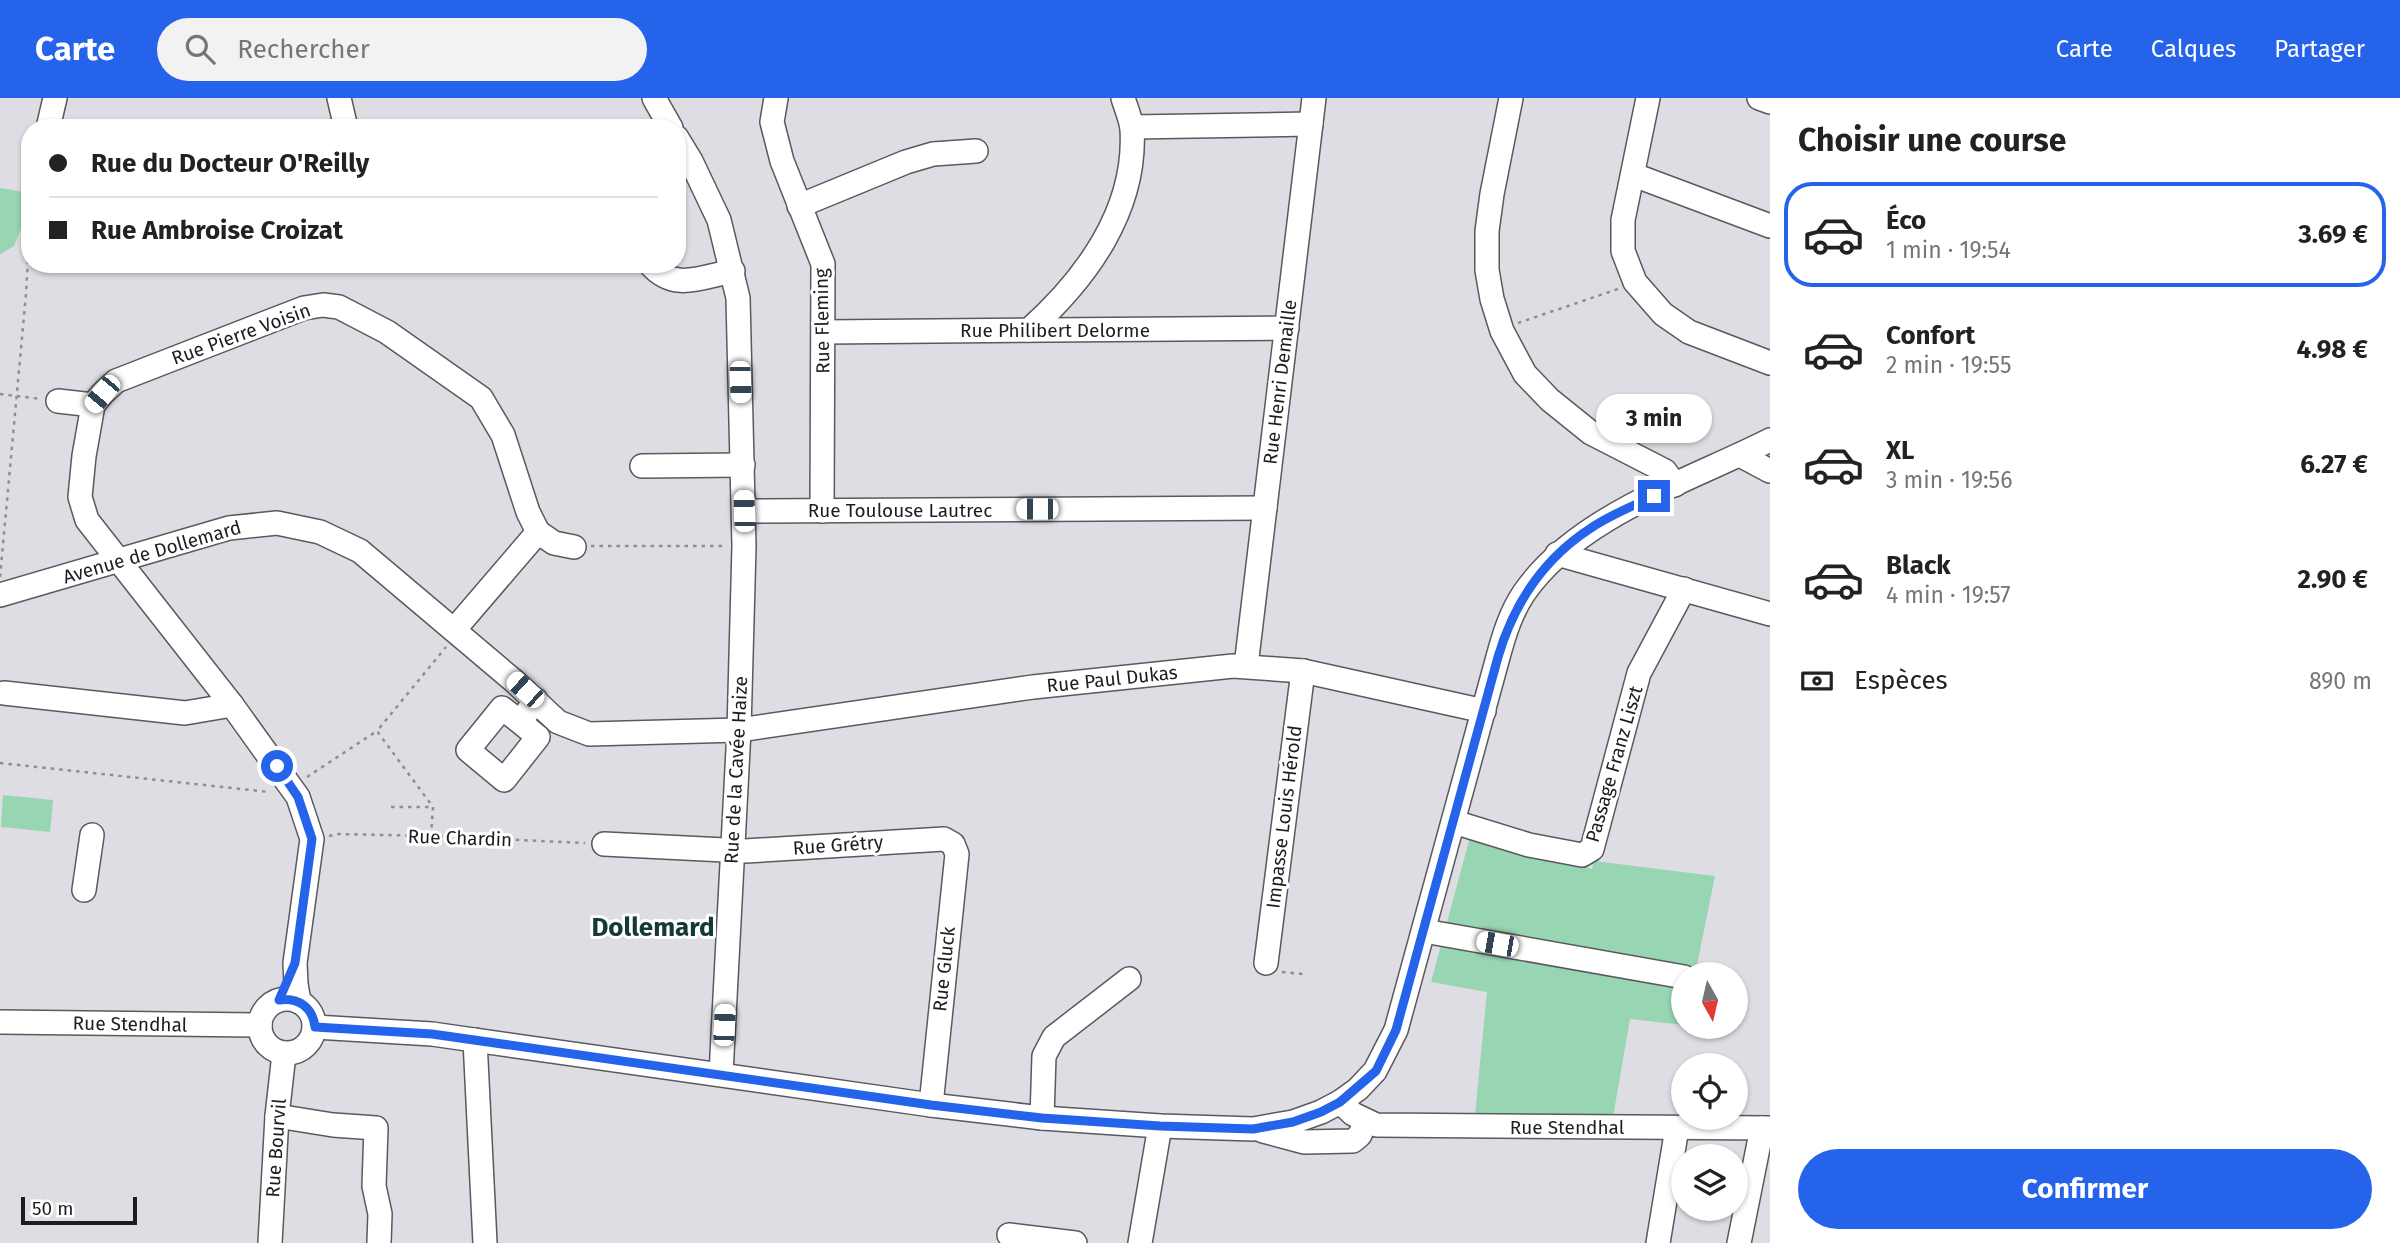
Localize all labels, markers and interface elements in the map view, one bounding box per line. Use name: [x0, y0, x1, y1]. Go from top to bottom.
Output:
search box: [157, 18, 647, 81]
text: Carte: [35, 29, 115, 69]
icon: search: [181, 30, 219, 68]
text: Rechercher: [237, 34, 370, 65]
text: Carte: [2056, 35, 2113, 63]
text: Calques: [2151, 35, 2236, 63]
text: Partager: [2274, 35, 2365, 63]
text: Choisir une course: [1798, 121, 2066, 159]
text: Rue du Docteur O'Reilly: [91, 148, 369, 179]
icon: car: [1802, 203, 1865, 266]
text: Éco: [1886, 205, 1926, 236]
text: Rue Ambroise Croizat: [91, 215, 343, 246]
text: 3.69 €: [2298, 219, 2368, 250]
text: 1 min · 19:54: [1886, 236, 2011, 264]
street label: Rue Fleming: [810, 268, 834, 374]
street label: Rue Pierre Voisin: [168, 298, 314, 370]
street label: Rue Henri Demaille: [1258, 298, 1302, 466]
icon: car: [1802, 318, 1865, 381]
street label: Rue Philibert Delorme: [960, 319, 1150, 342]
text: Confort: [1886, 320, 1975, 351]
text: 4.98 €: [2296, 334, 2368, 365]
text: 2 min · 19:55: [1886, 351, 2011, 379]
car: [729, 361, 752, 403]
car: [81, 371, 124, 417]
callout: 3 min: [1596, 394, 1712, 444]
text: 3 min: [1626, 404, 1682, 432]
icon: car: [1802, 433, 1865, 496]
text: XL: [1886, 435, 1914, 466]
text: 6.27 €: [2300, 449, 2368, 480]
text: 3 min · 19:56: [1886, 466, 2012, 494]
route end: [1638, 480, 1670, 512]
car: [733, 490, 756, 532]
street label: Rue Toulouse Lautrec: [808, 499, 992, 522]
car: [1017, 499, 1059, 520]
street label: Avenue de Dollemard: [60, 516, 244, 588]
icon: car: [1802, 548, 1865, 611]
text: Black: [1886, 550, 1951, 581]
text: 2.90 €: [2298, 564, 2368, 595]
text: 4 min · 19:57: [1886, 581, 2011, 609]
street label: Rue Paul Dukas: [1045, 661, 1179, 697]
icon: cash: [1798, 662, 1836, 700]
text: Espèces: [1854, 665, 1948, 696]
text: 890 m: [2309, 667, 2372, 695]
car: [503, 668, 548, 712]
street label: Rue de la Cavée Haize: [720, 675, 752, 865]
street label: Passage Franz Liszt: [1581, 683, 1647, 845]
street label: Impasse Louis Hérold: [1261, 724, 1307, 910]
route start: [261, 750, 293, 782]
street label: Rue Chardin: [407, 825, 513, 851]
street label: Rue Grétry: [792, 830, 885, 860]
district label: Dollemard: [591, 912, 715, 943]
street label: Rue Gluck: [928, 925, 960, 1013]
car: [1475, 930, 1520, 958]
north arrow: [1671, 962, 1748, 1040]
map controls: [1671, 962, 1748, 1221]
car: [713, 1003, 736, 1047]
street label: Rue Stendhal: [73, 1012, 188, 1037]
button: locate: [1671, 1053, 1748, 1130]
street label: Rue Bourvil: [261, 1097, 291, 1198]
street label: Rue Stendhal: [1510, 1116, 1625, 1139]
button: layers: [1671, 1144, 1748, 1221]
button: Confirmer: [1798, 1149, 2372, 1229]
scale bar: [21, 1194, 136, 1226]
text: 50 m: [32, 1197, 73, 1220]

